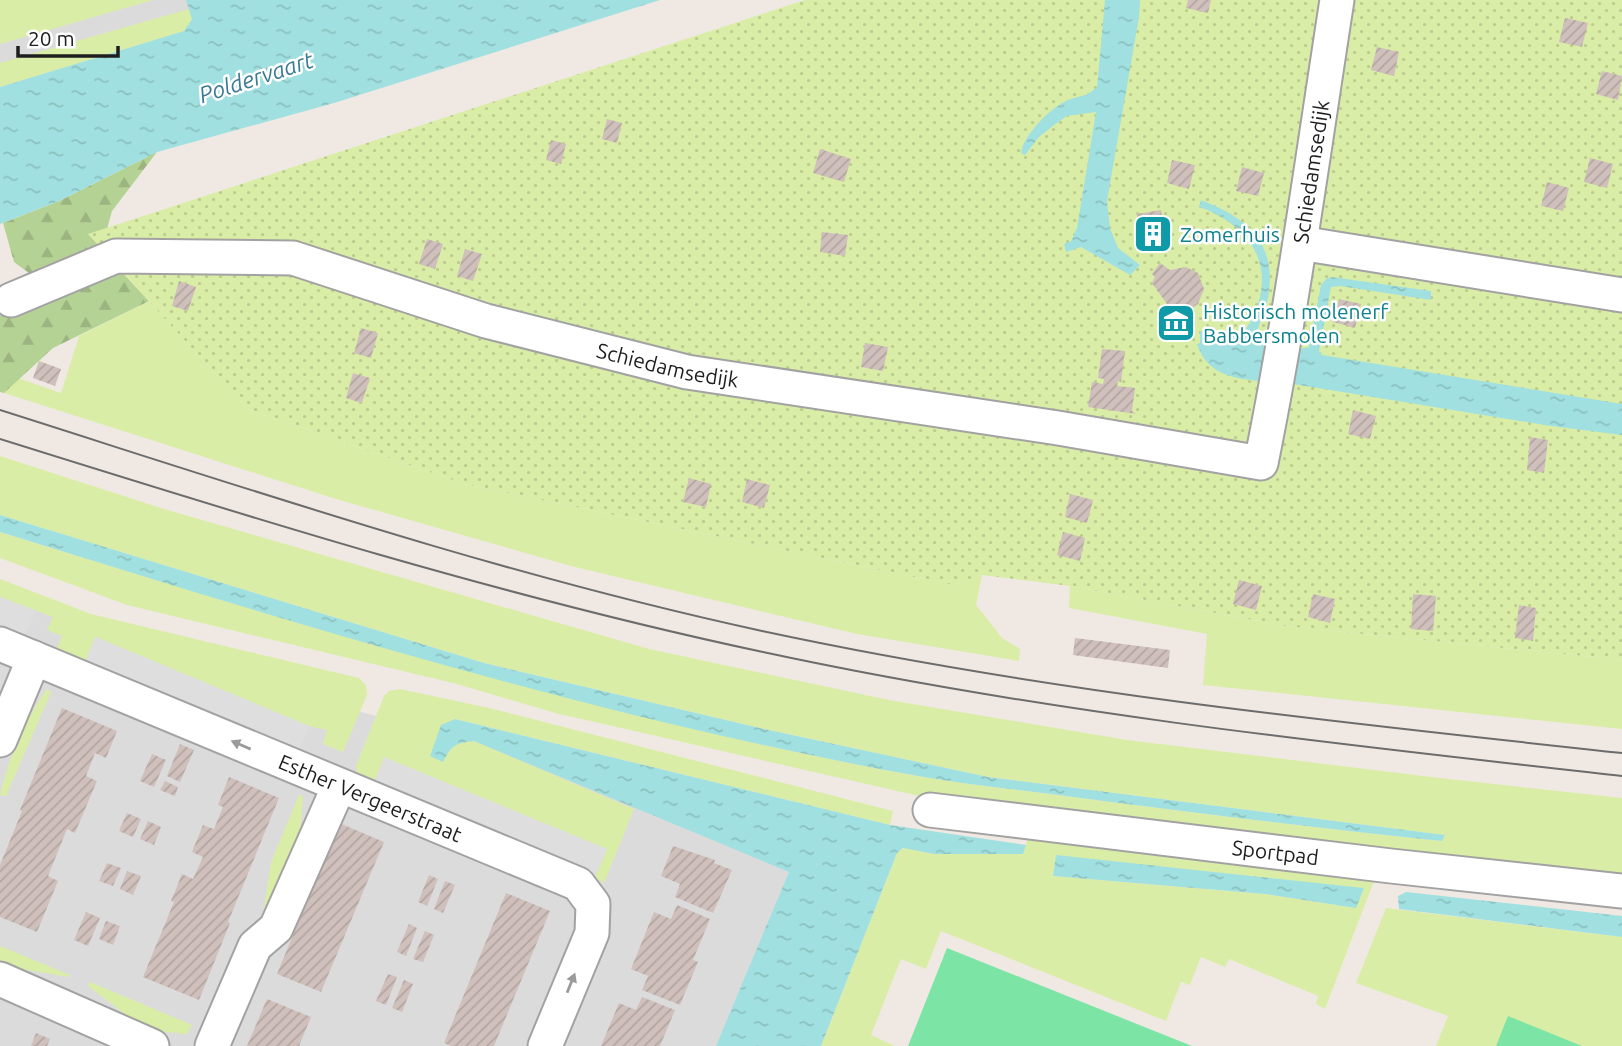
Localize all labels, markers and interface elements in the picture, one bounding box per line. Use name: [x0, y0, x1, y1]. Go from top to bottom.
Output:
scale bar: [18, 14, 117, 58]
text: 20 m: [28, 26, 75, 50]
water label: Poldervaart: [196, 46, 317, 107]
street label: Schiedamsedijk: [1288, 98, 1334, 245]
building icon: Zomerhuis: [1132, 213, 1174, 255]
place label: Zomerhuis: [1180, 222, 1280, 246]
place label: Historisch molenerf Babbersmolen: [1203, 299, 1389, 347]
museum icon: Historisch molenerf Babbersmolen: [1155, 302, 1197, 344]
street label: Schiedamsedijk: [594, 338, 741, 392]
one-way arrow: [231, 739, 251, 751]
street label: Esther Vergeerstraat: [275, 749, 466, 846]
street label: Sportpad: [1231, 835, 1320, 869]
one-way arrow: [566, 972, 577, 993]

